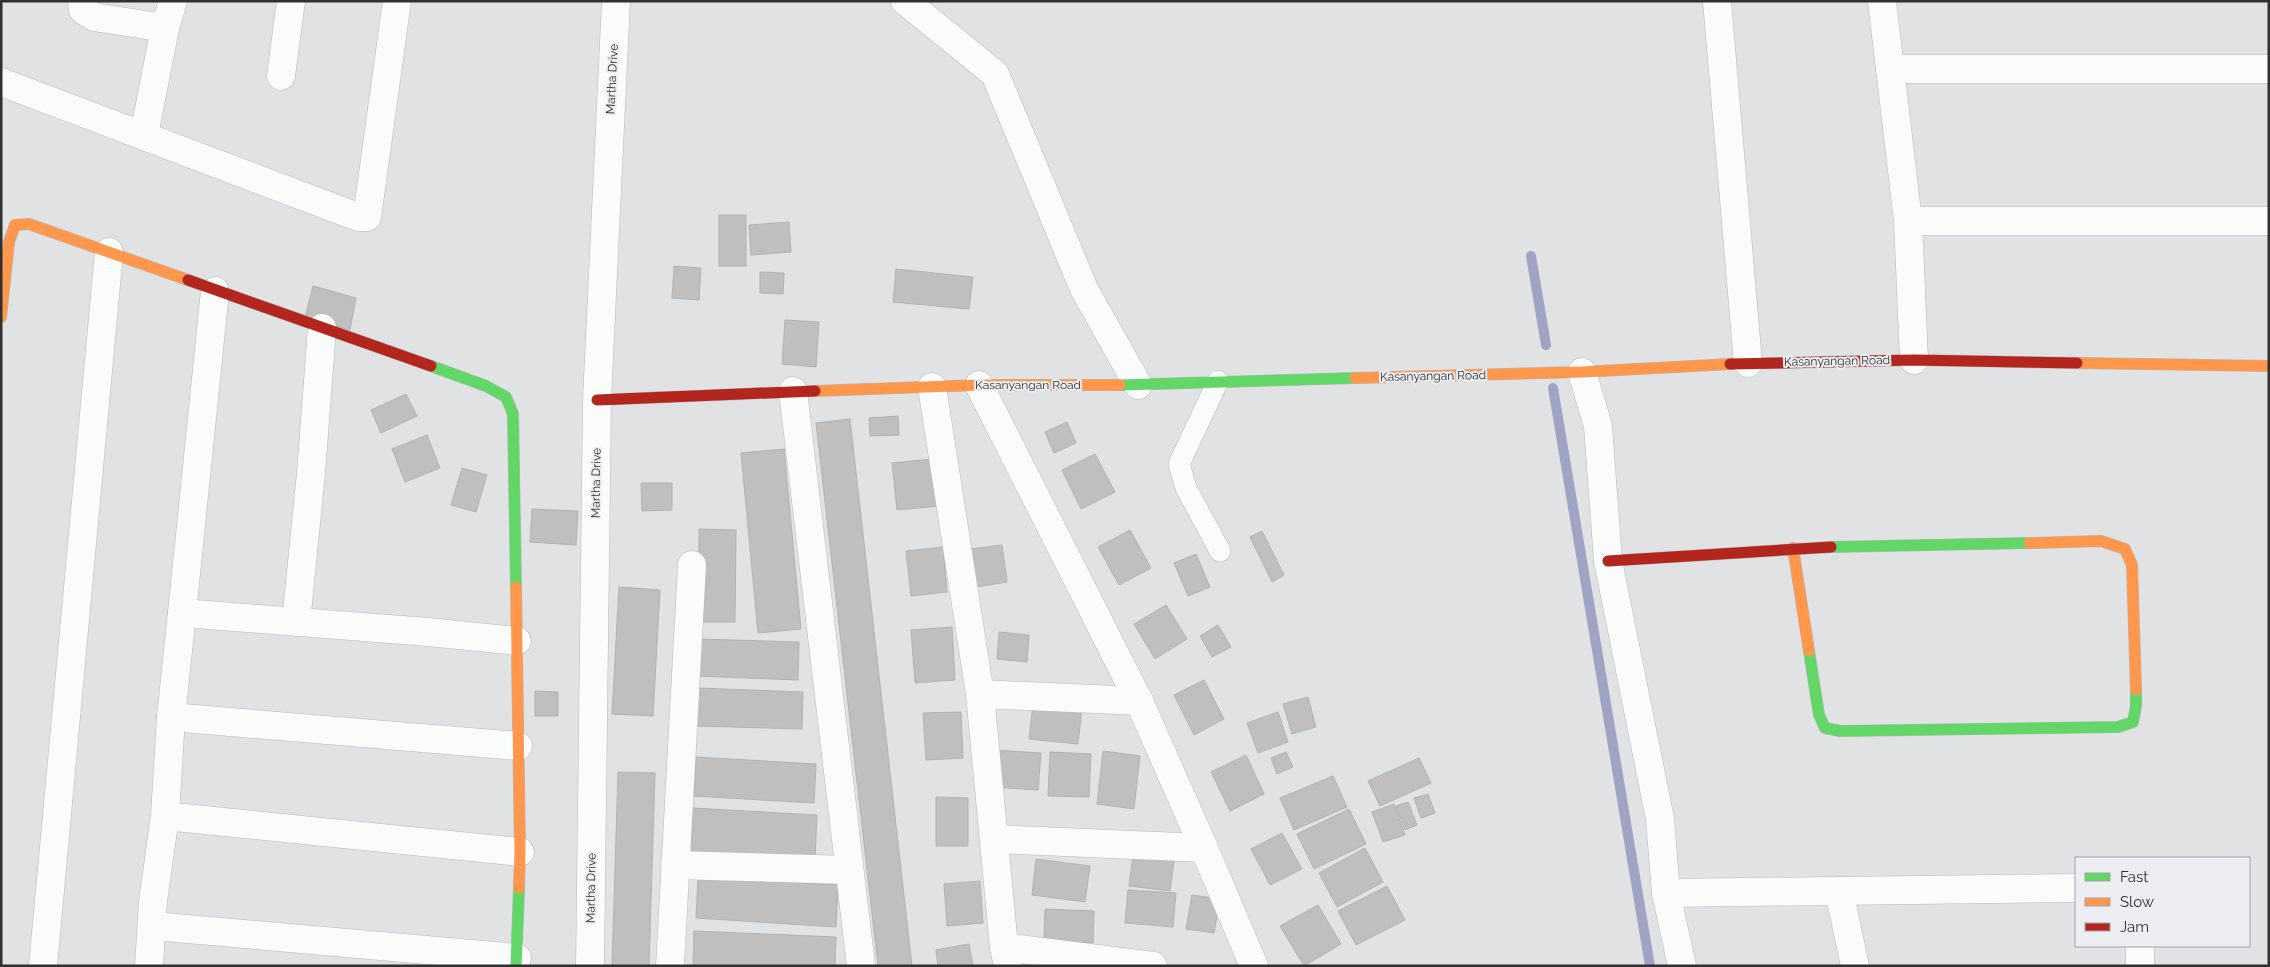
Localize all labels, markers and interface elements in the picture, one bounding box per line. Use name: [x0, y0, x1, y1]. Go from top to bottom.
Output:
street label: Martha Drive: [603, 43, 621, 115]
street label: Kasanyangan Road: [1784, 353, 1890, 369]
street label: Kasanyangan Road: [1380, 368, 1486, 384]
street label: Kasanyangan Road: [975, 378, 1081, 392]
street label: Martha Drive: [588, 448, 604, 518]
street label: Martha Drive: [583, 853, 599, 923]
legend: [2075, 857, 2250, 947]
text: Fast: [2120, 868, 2148, 886]
text: Slow: [2120, 893, 2154, 911]
text: Jam: [2120, 918, 2149, 936]

